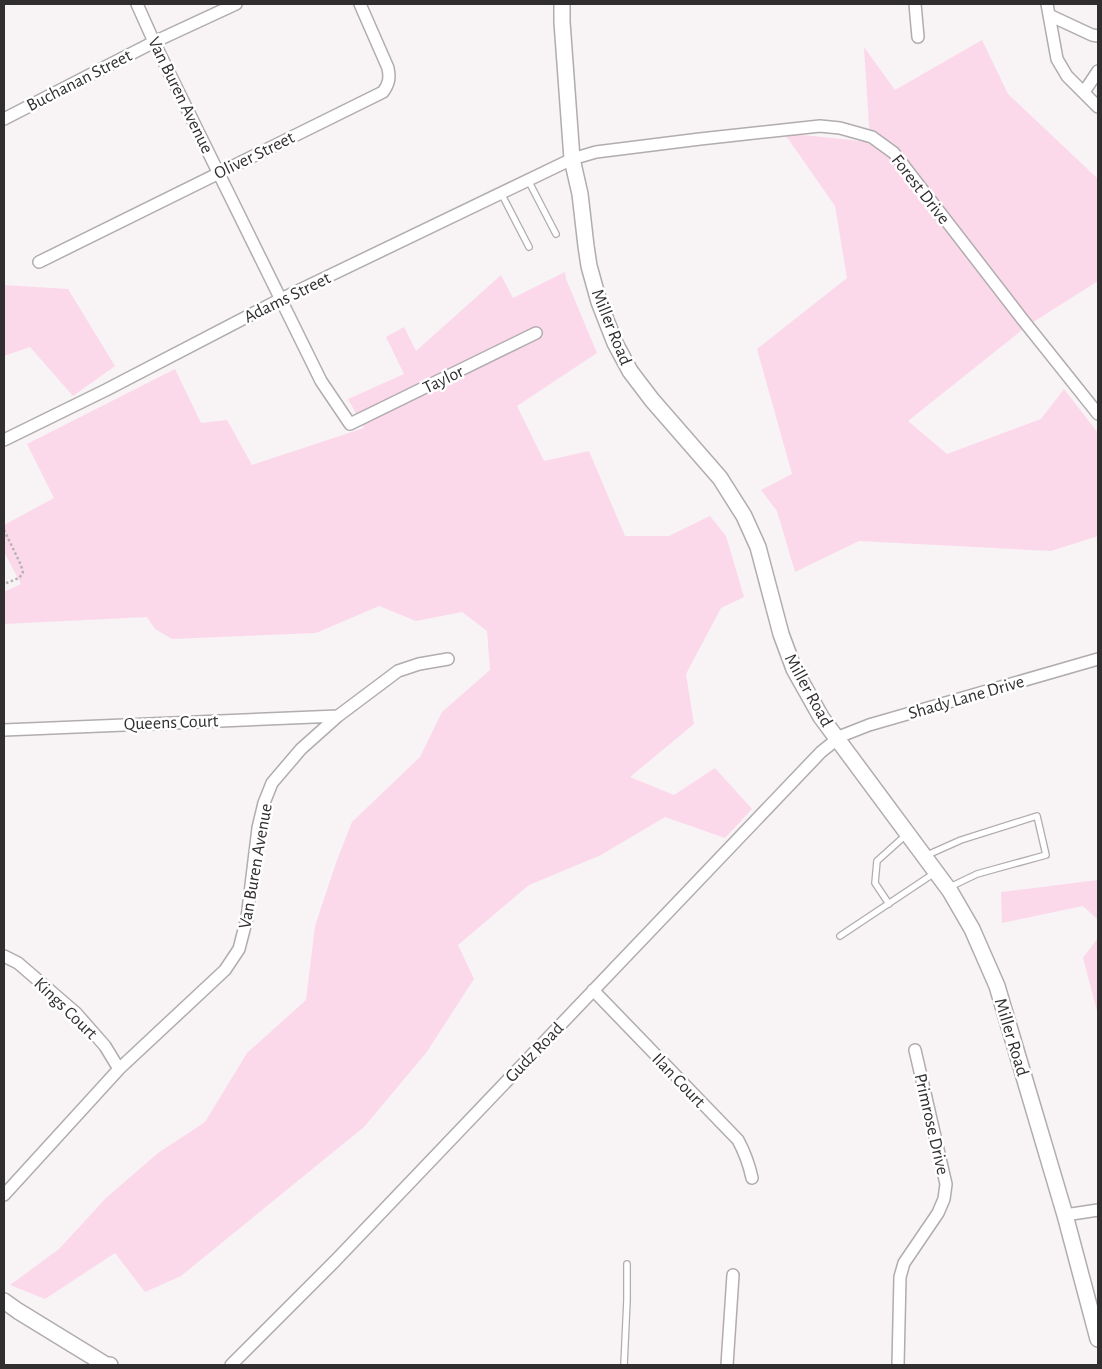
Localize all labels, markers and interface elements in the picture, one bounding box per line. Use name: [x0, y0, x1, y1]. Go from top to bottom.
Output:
street label: Van Buren Avenue: [144, 34, 216, 156]
street label: Buchanan Street: [24, 47, 135, 115]
street label: Oliver Street: [211, 129, 298, 183]
street label: Forest Drive: [888, 151, 953, 228]
street label: Adams Street: [241, 269, 334, 327]
street label: Miller Road: [588, 287, 634, 368]
street label: Taylor: [420, 362, 467, 397]
street label: Miller Road: [781, 651, 835, 730]
street label: Shady Lane Drive: [906, 673, 1026, 723]
street label: Queens Court: [123, 712, 219, 734]
street label: Van Buren Avenue: [236, 802, 276, 930]
street label: Kings Court: [30, 974, 101, 1043]
street label: Miller Road: [991, 996, 1031, 1078]
street label: Gudz Road: [502, 1019, 567, 1086]
street label: Ilan Court: [648, 1050, 709, 1112]
street label: Primrose Drive: [911, 1072, 951, 1177]

